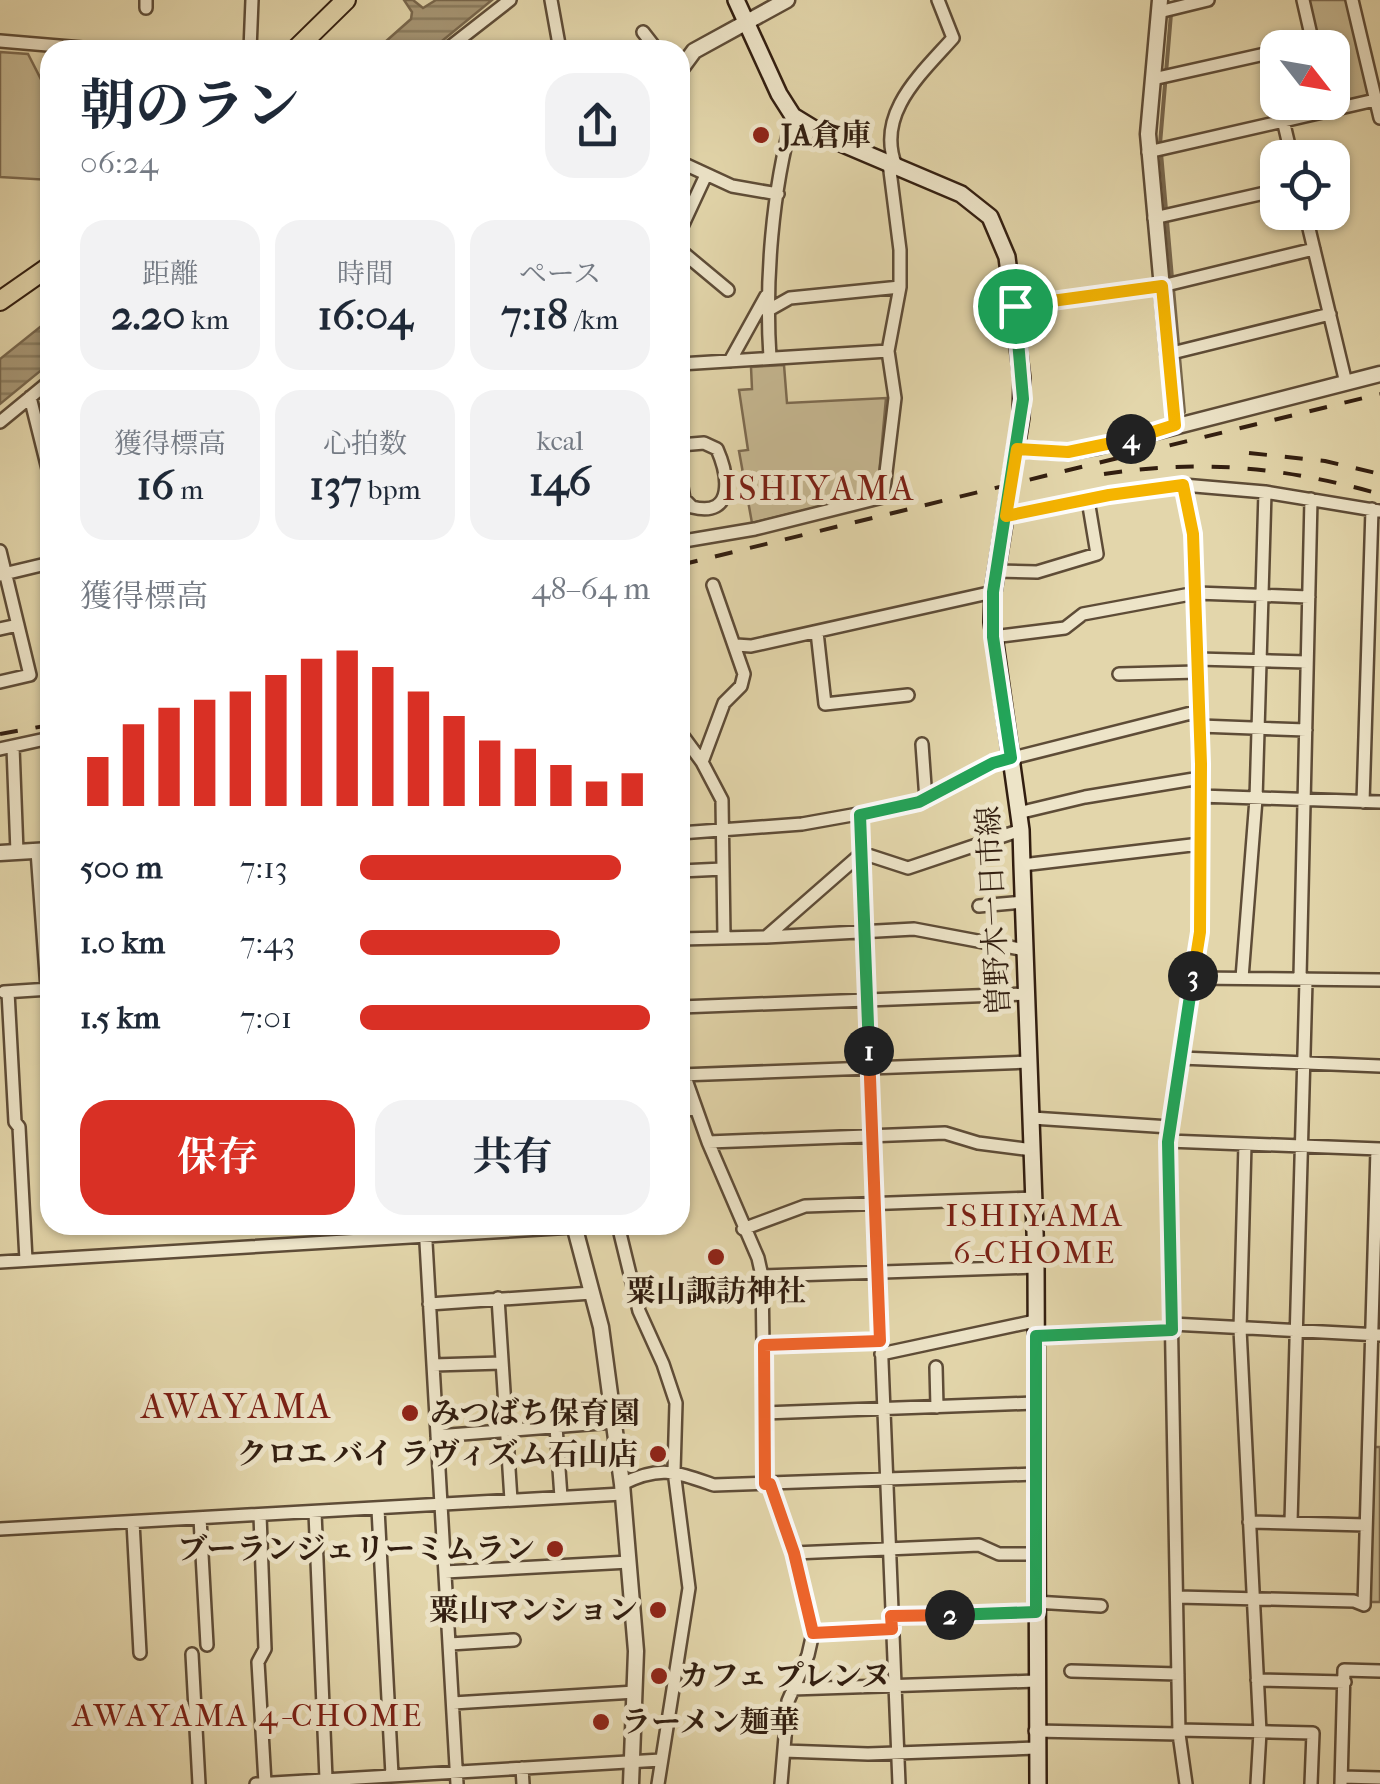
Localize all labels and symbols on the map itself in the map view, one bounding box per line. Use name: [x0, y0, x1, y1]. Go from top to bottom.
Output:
north arrow: [1260, 30, 1350, 120]
place label: JA倉庫: [778, 118, 871, 153]
marker: JA倉庫: [750, 124, 772, 146]
pin: [973, 264, 1058, 349]
pin: 4: [1106, 414, 1156, 464]
district label: ISHIYAMA: [722, 468, 916, 509]
street label: 曽野木一日市線: [971, 805, 1017, 1017]
pin: 3: [1168, 951, 1218, 1001]
pin: 1: [844, 1026, 894, 1076]
district label: ISHIYAMA 6-CHOME: [946, 1197, 1125, 1271]
marker: 粟山諏訪神社: [705, 1246, 727, 1268]
place label: 粟山諏訪神社: [626, 1274, 806, 1309]
district label: AWAYAMA: [139, 1386, 333, 1427]
place label: みつばち保育園: [430, 1396, 639, 1431]
marker: みつばち保育園: [399, 1402, 421, 1424]
place label: クロエ バイ ラヴィズム石山店: [237, 1437, 638, 1472]
marker: クロエ バイ ラヴィズム石山店: [647, 1443, 669, 1465]
place label: ブーランジェリーミムラン: [177, 1532, 535, 1567]
marker: ブーランジェリーミムラン: [544, 1538, 566, 1560]
pin: 2: [925, 1590, 975, 1640]
place label: 粟山マンション: [429, 1593, 638, 1628]
marker: 粟山マンション: [647, 1599, 669, 1621]
place label: カフェ プレンヌ: [679, 1659, 891, 1694]
marker: カフェ プレンヌ: [648, 1665, 670, 1687]
district label: AWAYAMA 4-CHOME: [70, 1697, 424, 1734]
place label: ラーメン麺華: [621, 1705, 800, 1740]
marker: ラーメン麺華: [590, 1711, 612, 1733]

